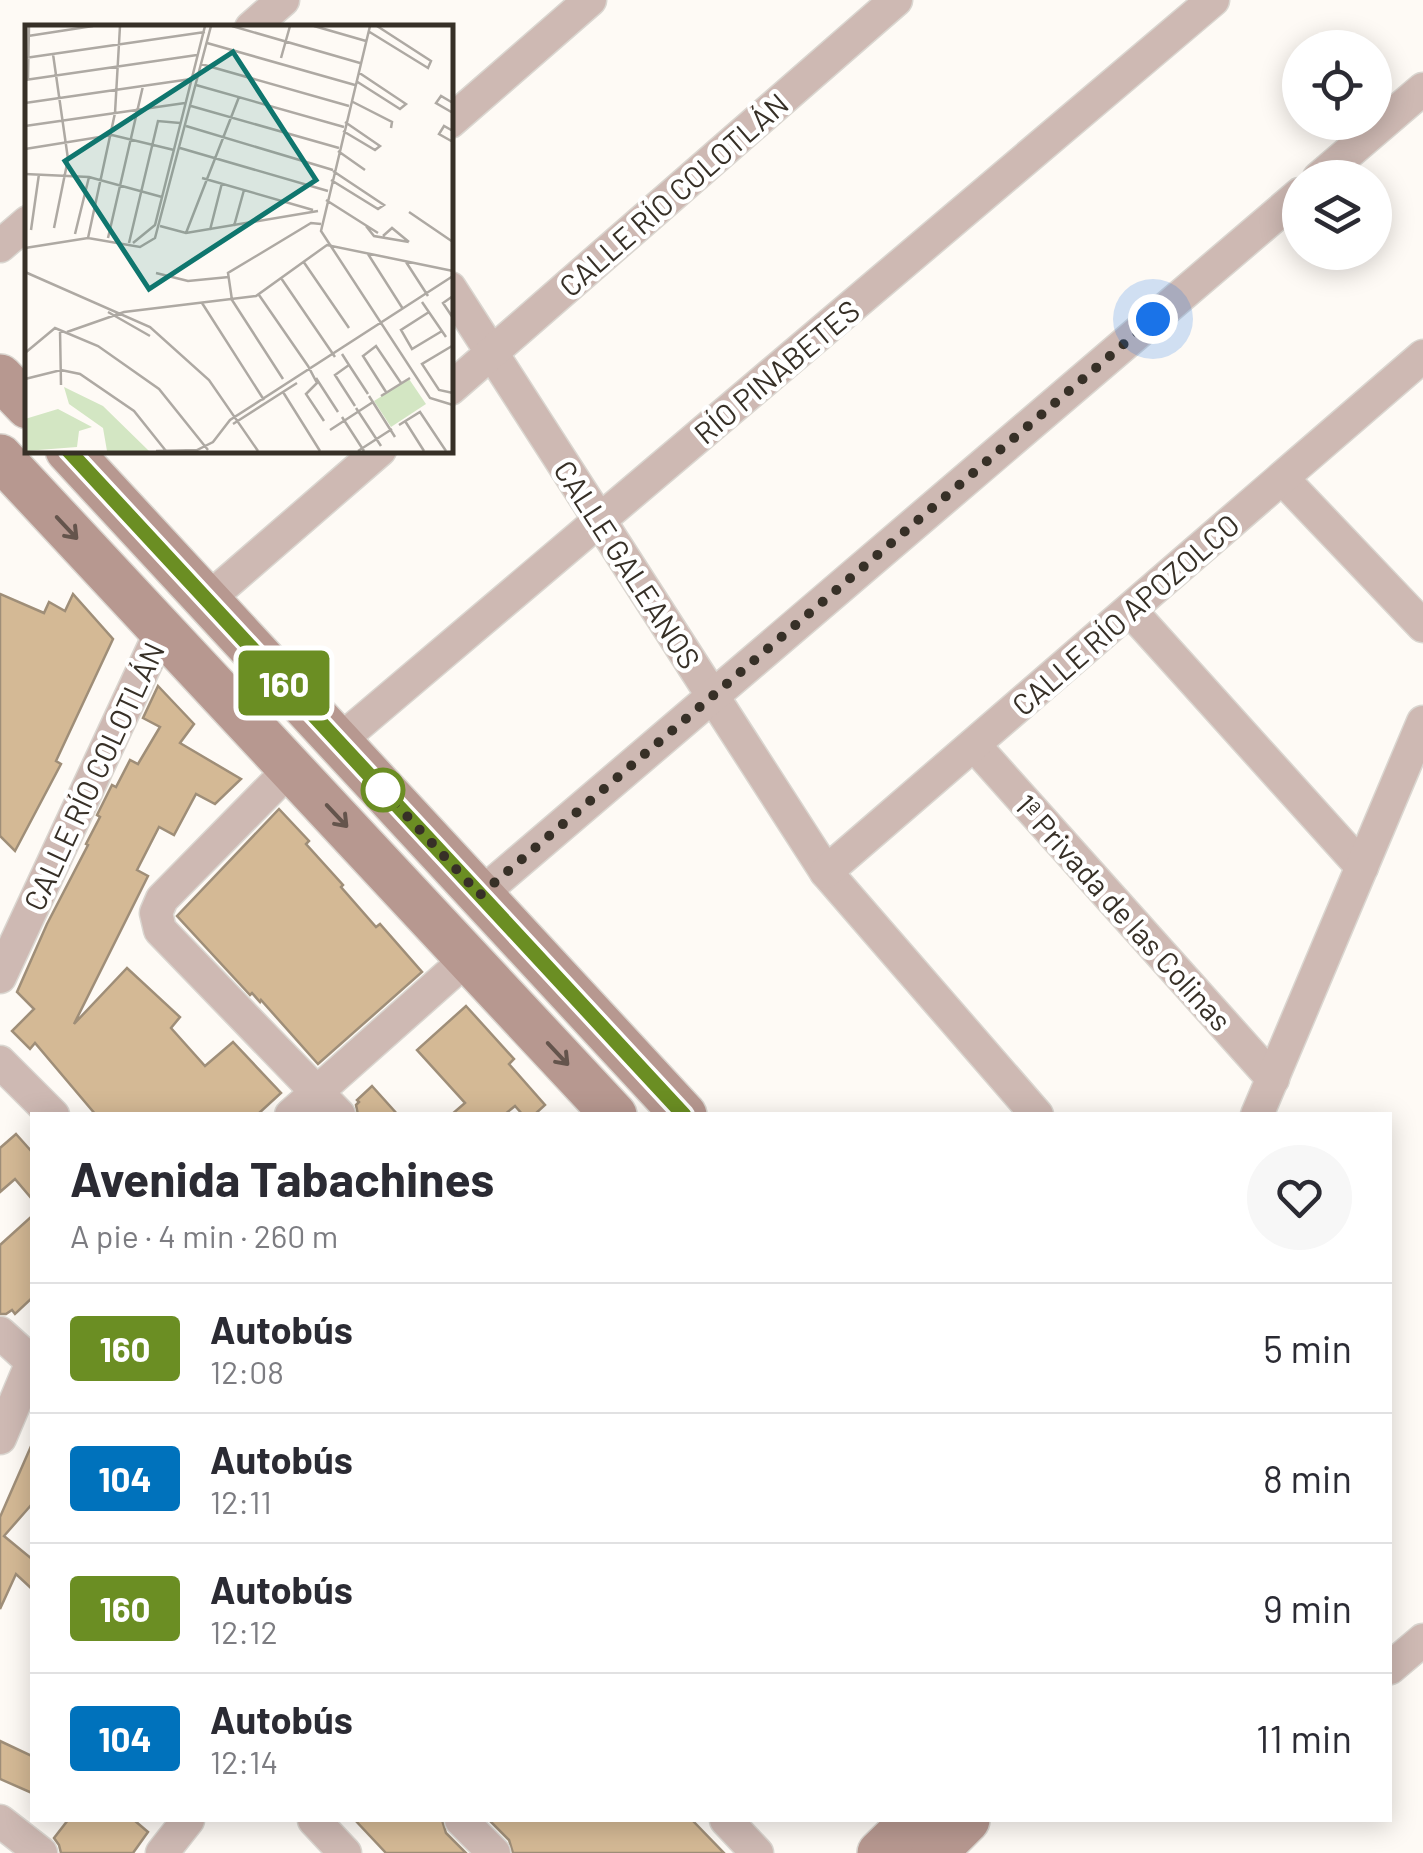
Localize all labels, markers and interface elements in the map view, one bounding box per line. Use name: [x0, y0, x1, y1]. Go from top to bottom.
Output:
inset map: [25, 25, 452, 452]
map controls: [1282, 30, 1392, 270]
button: locate: [1282, 30, 1392, 140]
street label: CALLE RÍO COLOTLÁN: [551, 85, 795, 303]
button: layers: [1282, 160, 1392, 270]
street label: RÍO PINABETES: [686, 291, 866, 451]
your location: [1128, 294, 1178, 344]
street label: CALLE GALEANOS: [547, 453, 709, 675]
street label: CALLE RÍO APOZOLCO: [1004, 506, 1246, 722]
one-way arrow: [55, 515, 78, 540]
street label: CALLE RÍO COLOTLÁN: [15, 636, 171, 916]
line badge: 160: [226, 650, 342, 716]
text: 160: [258, 662, 310, 704]
unlabelled marker: [362, 769, 404, 811]
street label: 1ª Privada de las Colinas: [1008, 786, 1240, 1038]
one-way arrow: [325, 803, 348, 828]
one-way arrow: [546, 1041, 569, 1066]
button: heart: [1247, 1145, 1352, 1250]
text: Avenida Tabachines: [70, 1149, 494, 1207]
text: A pie · 4 min · 260 m: [70, 1216, 338, 1254]
text: Autobús: [210, 1306, 353, 1352]
text: 5 min: [1263, 1325, 1352, 1371]
text: 160: [99, 1327, 151, 1369]
text: 12:08: [210, 1352, 284, 1390]
text: Autobús: [210, 1436, 353, 1482]
text: 8 min: [1263, 1455, 1352, 1501]
text: 104: [98, 1457, 152, 1499]
text: 12:11: [210, 1482, 272, 1520]
text: Autobús: [210, 1566, 353, 1612]
text: 9 min: [1263, 1585, 1352, 1631]
text: 160: [99, 1587, 151, 1629]
text: 12:12: [210, 1612, 278, 1650]
text: Autobús: [210, 1696, 353, 1742]
text: 11 min: [1256, 1715, 1352, 1761]
text: 104: [98, 1717, 152, 1759]
text: 12:14: [210, 1742, 278, 1780]

